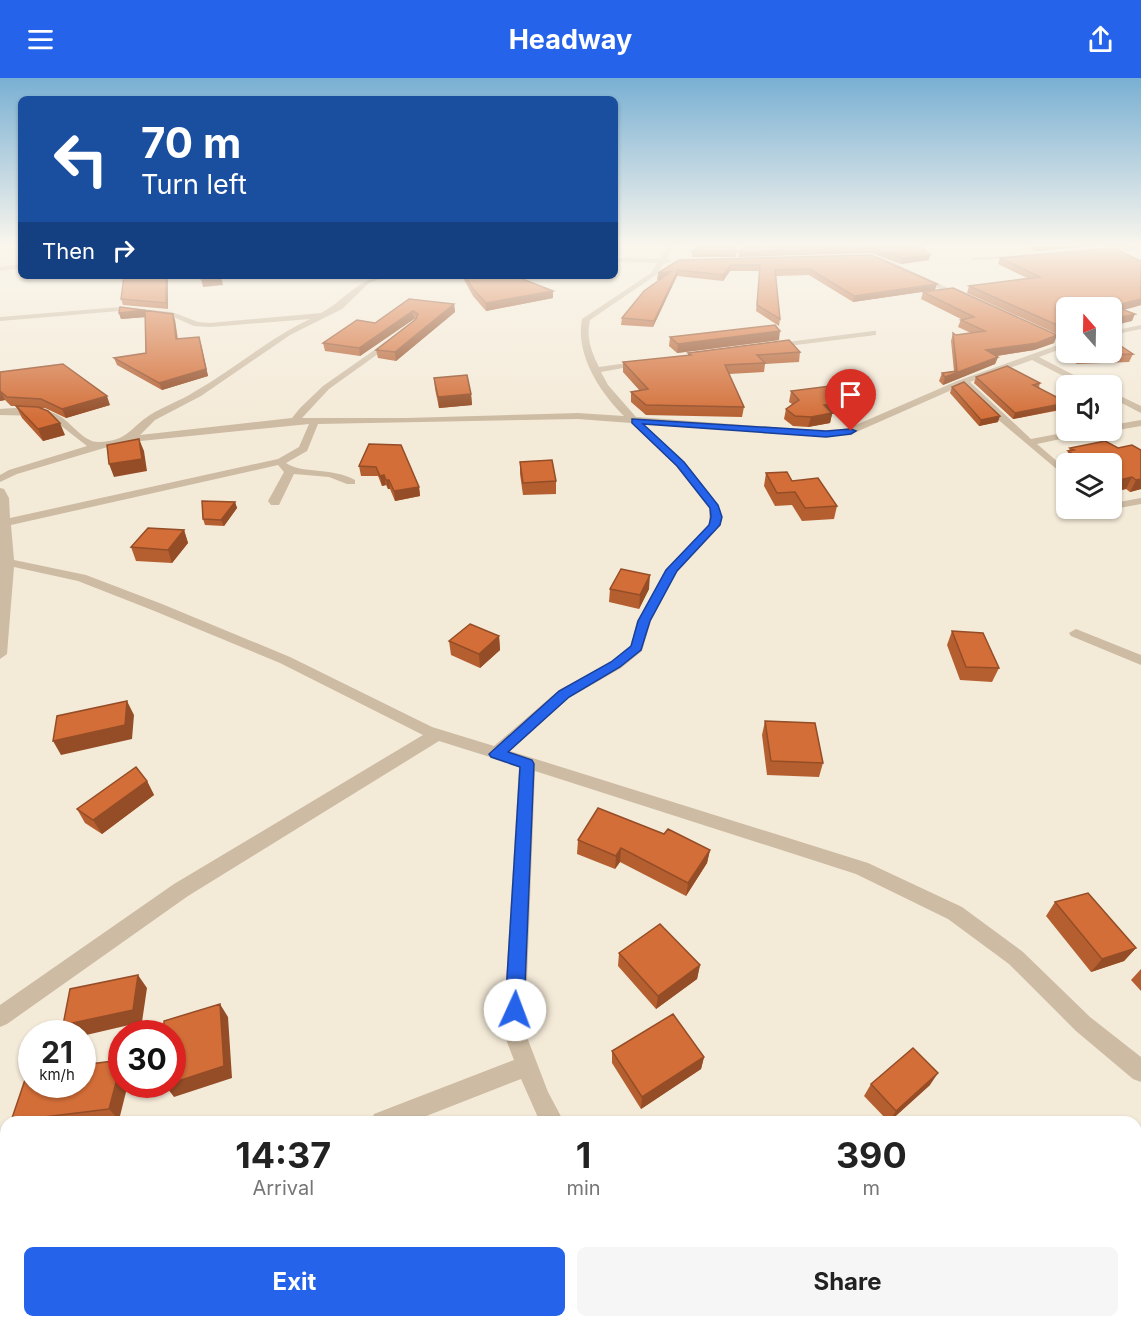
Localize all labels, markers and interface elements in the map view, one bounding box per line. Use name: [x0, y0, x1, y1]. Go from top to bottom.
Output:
icon: menu: [24, 23, 57, 56]
text: Headway: [509, 23, 632, 56]
icon: share: [1084, 23, 1117, 56]
text: 70 m: [141, 117, 241, 168]
icon: left: [42, 120, 120, 198]
text: Turn left: [141, 168, 247, 201]
icon: right: [107, 234, 140, 267]
text: Then: [42, 238, 95, 264]
north arrow: [1056, 297, 1122, 363]
map controls: [1056, 297, 1122, 519]
pin: [825, 369, 876, 431]
button: sound: [1056, 375, 1122, 441]
icon: arrive: [834, 378, 867, 411]
button: layers: [1056, 453, 1122, 519]
position arrow: [483, 978, 547, 1042]
speed limit sign: 30: [108, 1020, 186, 1098]
text: 21: [41, 1034, 73, 1070]
text: km/h: [39, 1065, 75, 1084]
text: 14:37: [235, 1133, 331, 1177]
text: 1: [576, 1133, 591, 1177]
text: 390: [836, 1133, 907, 1177]
text: Arrival: [252, 1176, 314, 1200]
text: min: [566, 1176, 601, 1200]
text: m: [863, 1176, 880, 1200]
button: Exit: [24, 1247, 565, 1316]
button: Share: [577, 1247, 1118, 1316]

